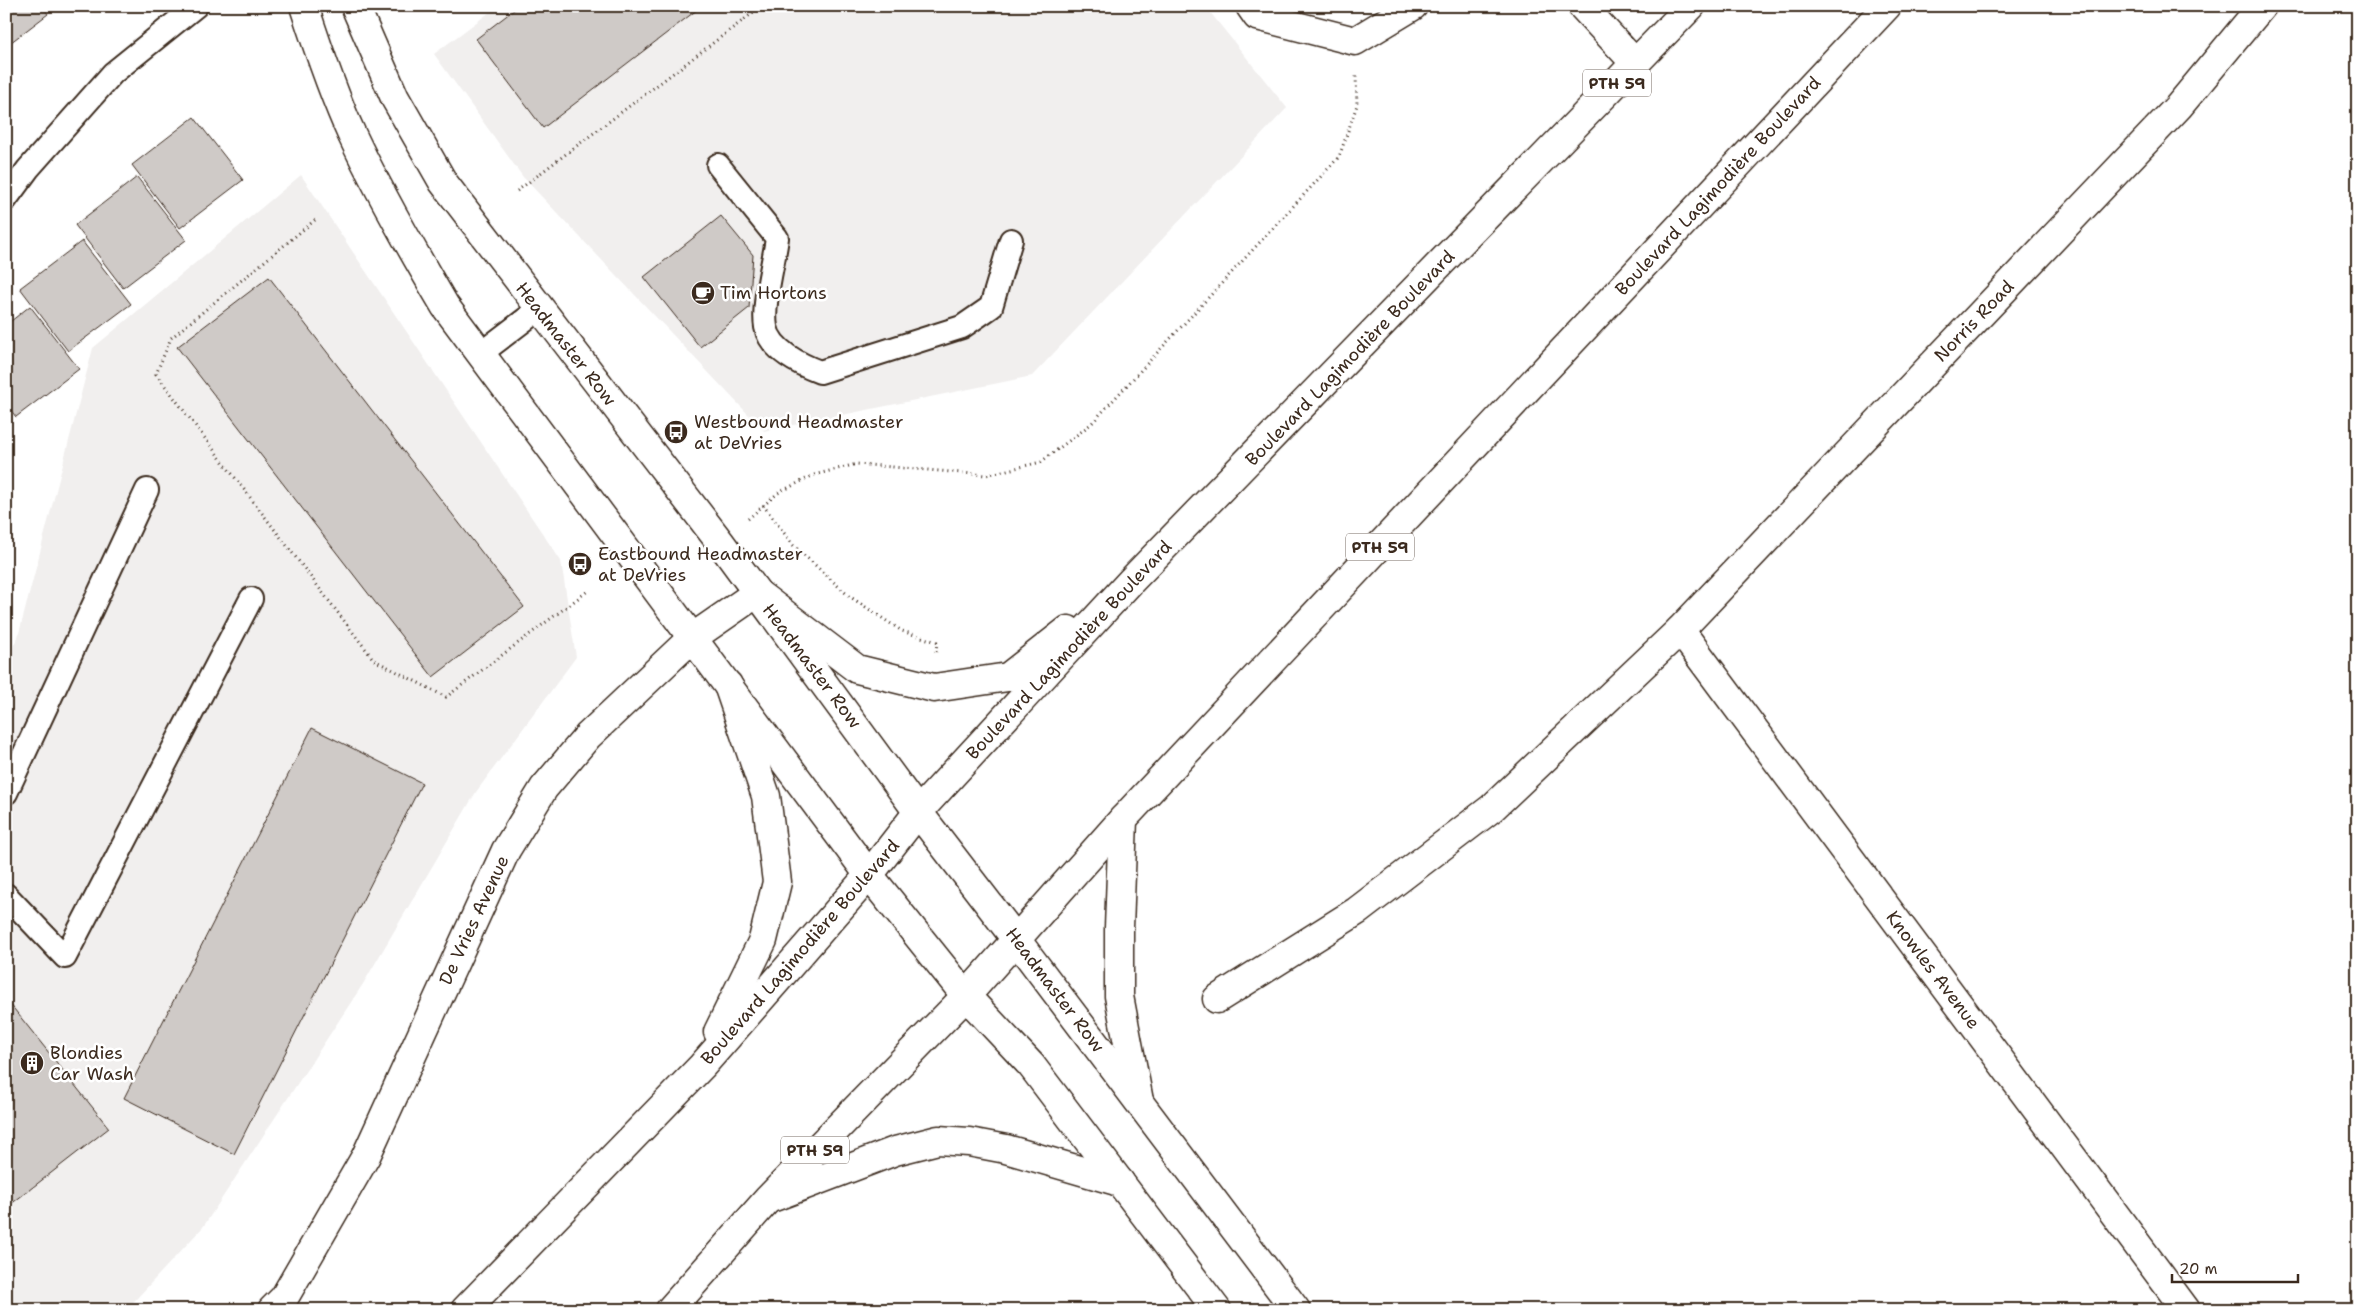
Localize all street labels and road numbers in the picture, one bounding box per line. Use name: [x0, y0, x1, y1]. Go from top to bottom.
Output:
road number: PTH 59: [1583, 70, 1651, 96]
street label: Boulevard Lagimodière Boulevard: [1610, 71, 1826, 301]
street label: Boulevard Lagimodière Boulevard: [1240, 245, 1460, 471]
street label: Norris Road: [1929, 275, 2019, 367]
street label: Headmaster Row: [510, 277, 622, 411]
road number: PTH 59: [1346, 534, 1414, 560]
street label: Boulevard Lagimodière Boulevard: [961, 535, 1177, 765]
street label: Headmaster Row: [757, 599, 867, 734]
street label: Boulevard Lagimodière Boulevard: [695, 834, 905, 1070]
street label: De Vries Avenue: [433, 851, 515, 989]
street label: Knowles Avenue: [1881, 906, 1985, 1034]
street label: Headmaster Row: [1000, 923, 1110, 1058]
road number: PTH 59: [781, 1136, 849, 1164]

